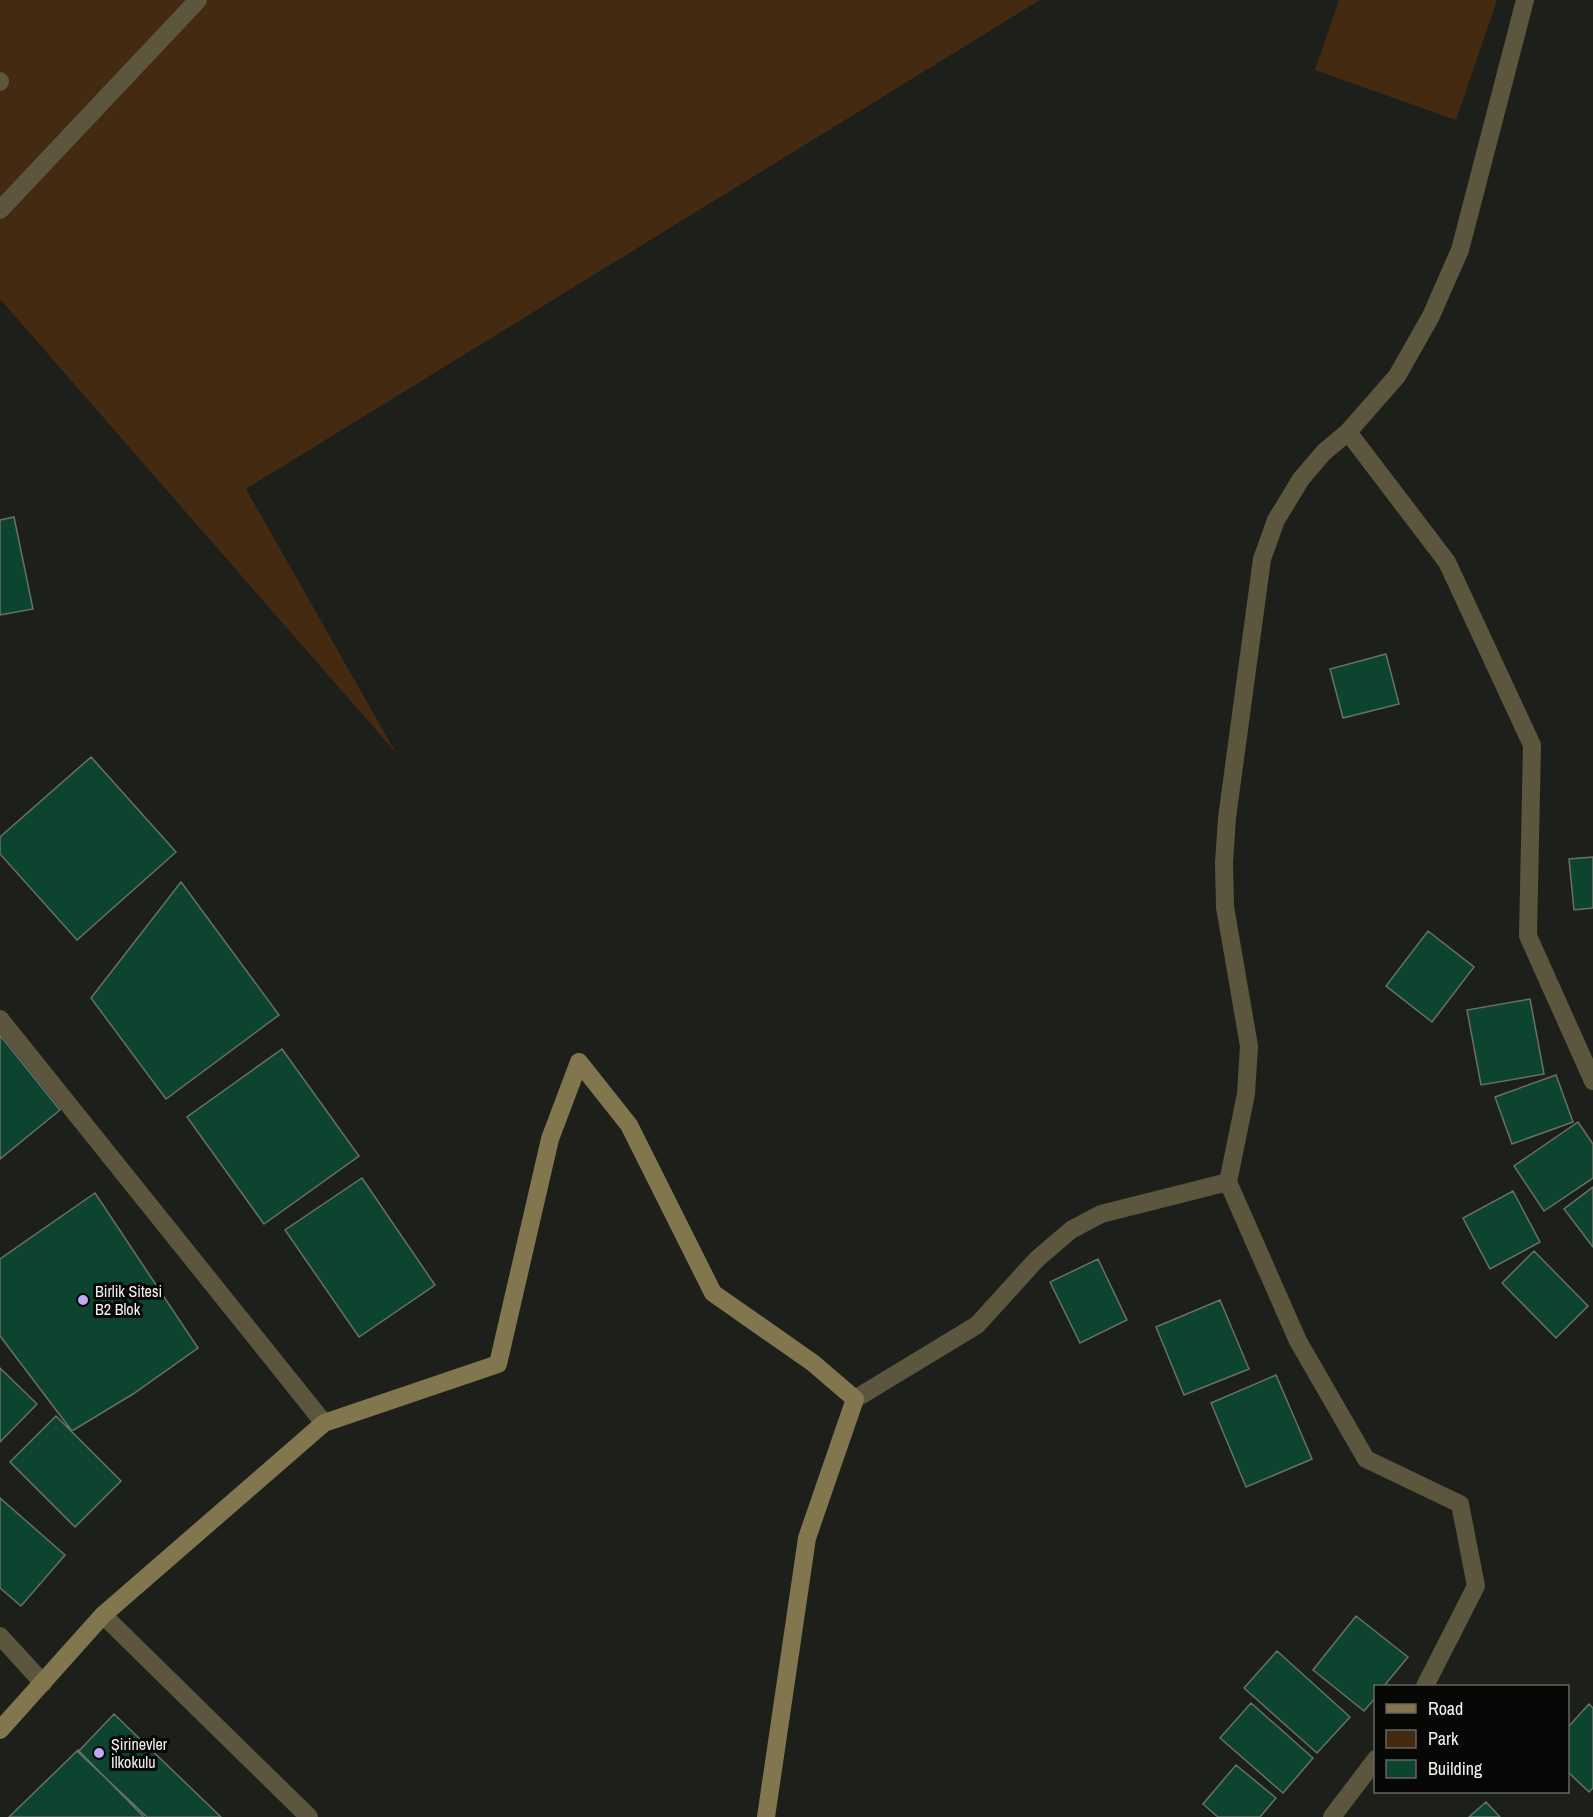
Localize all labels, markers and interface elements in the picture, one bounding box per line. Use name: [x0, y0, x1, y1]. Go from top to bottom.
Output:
place label: Birlik Sitesi B2 Blok: [95, 1280, 162, 1320]
marker: Birlik Sitesi B2 Blok: [76, 1293, 90, 1307]
legend: [1374, 1685, 1569, 1793]
text: Road: [1428, 1696, 1463, 1721]
text: Park: [1428, 1726, 1459, 1751]
place label: Şirinevler İlkokulu: [111, 1733, 168, 1773]
marker: Şirinevler İlkokulu: [92, 1746, 106, 1760]
text: Building: [1428, 1756, 1483, 1781]

